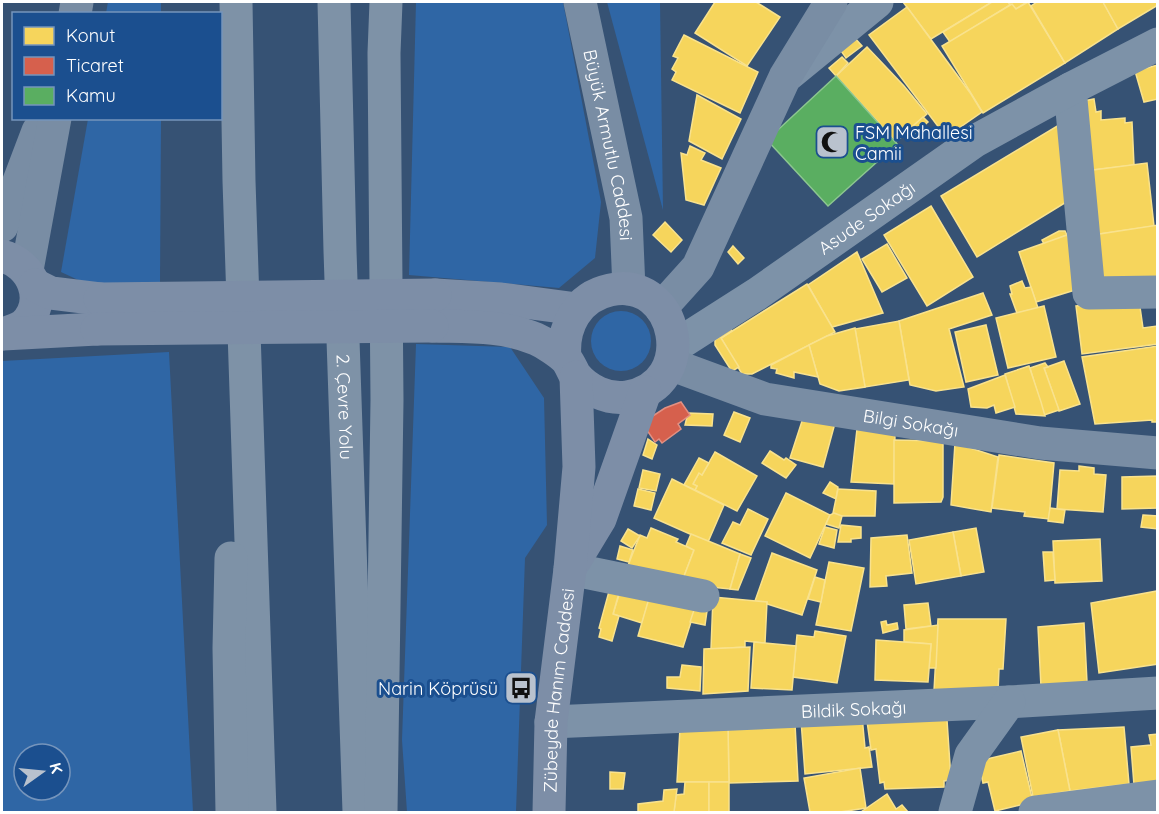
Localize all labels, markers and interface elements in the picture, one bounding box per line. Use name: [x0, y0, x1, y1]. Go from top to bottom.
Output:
legend: [12, 12, 222, 120]
text: Konut: [66, 24, 115, 47]
street label: Büyük Armutlu Caddesi: [579, 47, 638, 241]
text: Ticaret: [66, 54, 124, 77]
text: Kamu: [66, 84, 116, 107]
place label: FSM Mahallesi Camii: [855, 121, 973, 165]
mosque icon: FSM Mahallesi Camii: [814, 124, 850, 160]
street label: Asude Sokağı: [813, 175, 919, 259]
street label: 2. Çevre Yolu: [332, 354, 359, 460]
street label: Bilgi Sokağı: [862, 403, 960, 441]
street label: Zübeyde Hanım Caddesi: [538, 587, 579, 793]
bus stop icon: Narin Köprüsü: [503, 670, 539, 706]
place label: Narin Köprüsü: [378, 677, 498, 700]
street label: Bildik Sokağı: [801, 695, 907, 723]
north arrow: [12, 742, 72, 802]
text: K: [45, 760, 68, 776]

